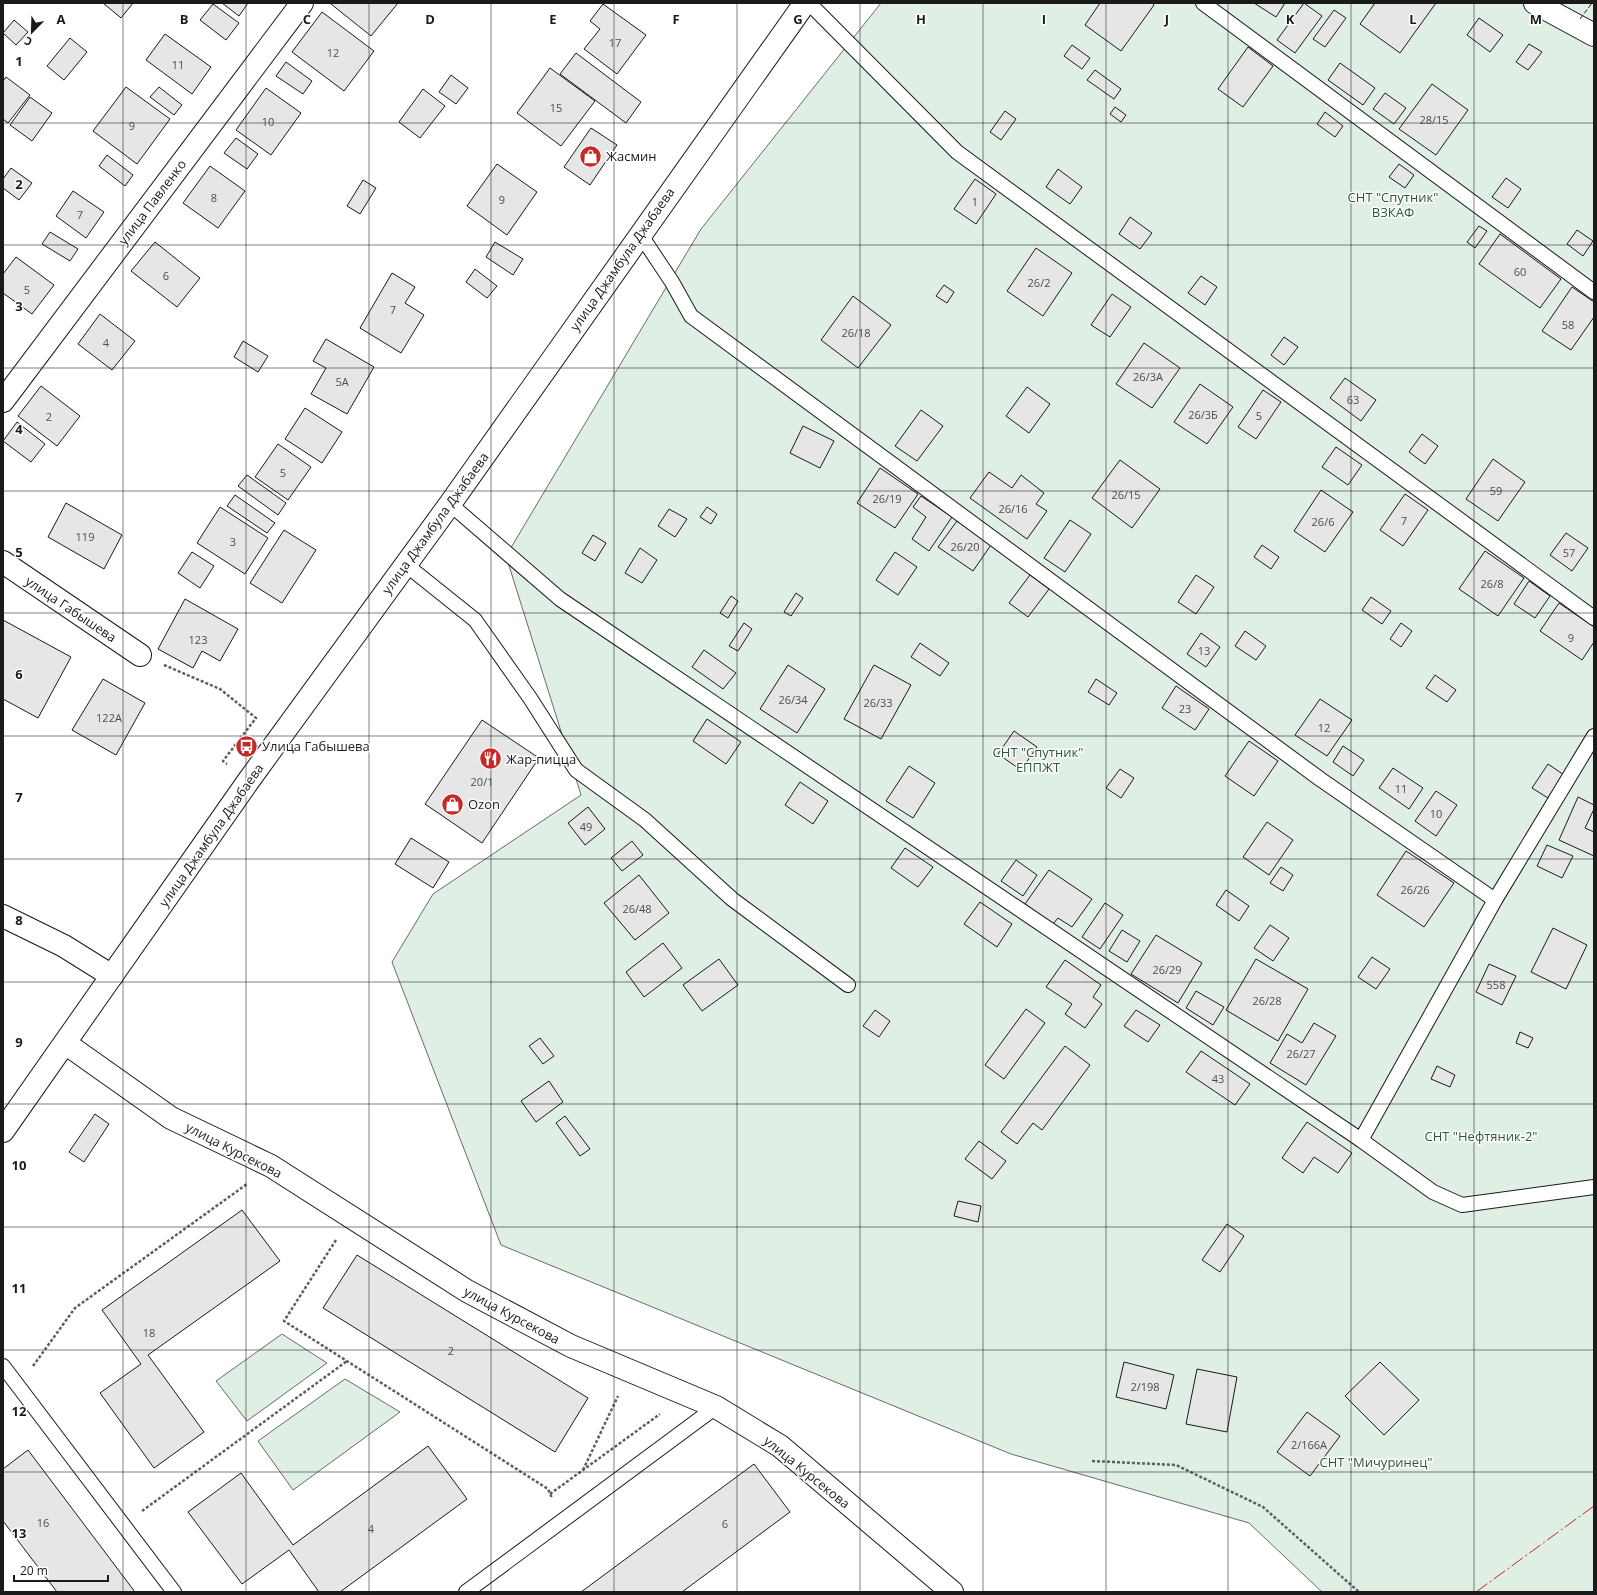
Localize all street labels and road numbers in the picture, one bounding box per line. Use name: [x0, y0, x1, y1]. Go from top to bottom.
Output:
street label: улица Павленко: [114, 155, 190, 248]
street label: улица Джамбула Джабаева: [566, 184, 678, 334]
street label: улица Джамбула Джабаева: [377, 449, 493, 597]
street label: улица Габышева: [22, 572, 120, 646]
street label: улица Джамбула Джабаева: [155, 760, 267, 910]
street label: улица Курсекова: [183, 1118, 285, 1182]
street label: улица Курсекова: [461, 1282, 563, 1348]
street label: улица Курсекова: [760, 1432, 854, 1512]

